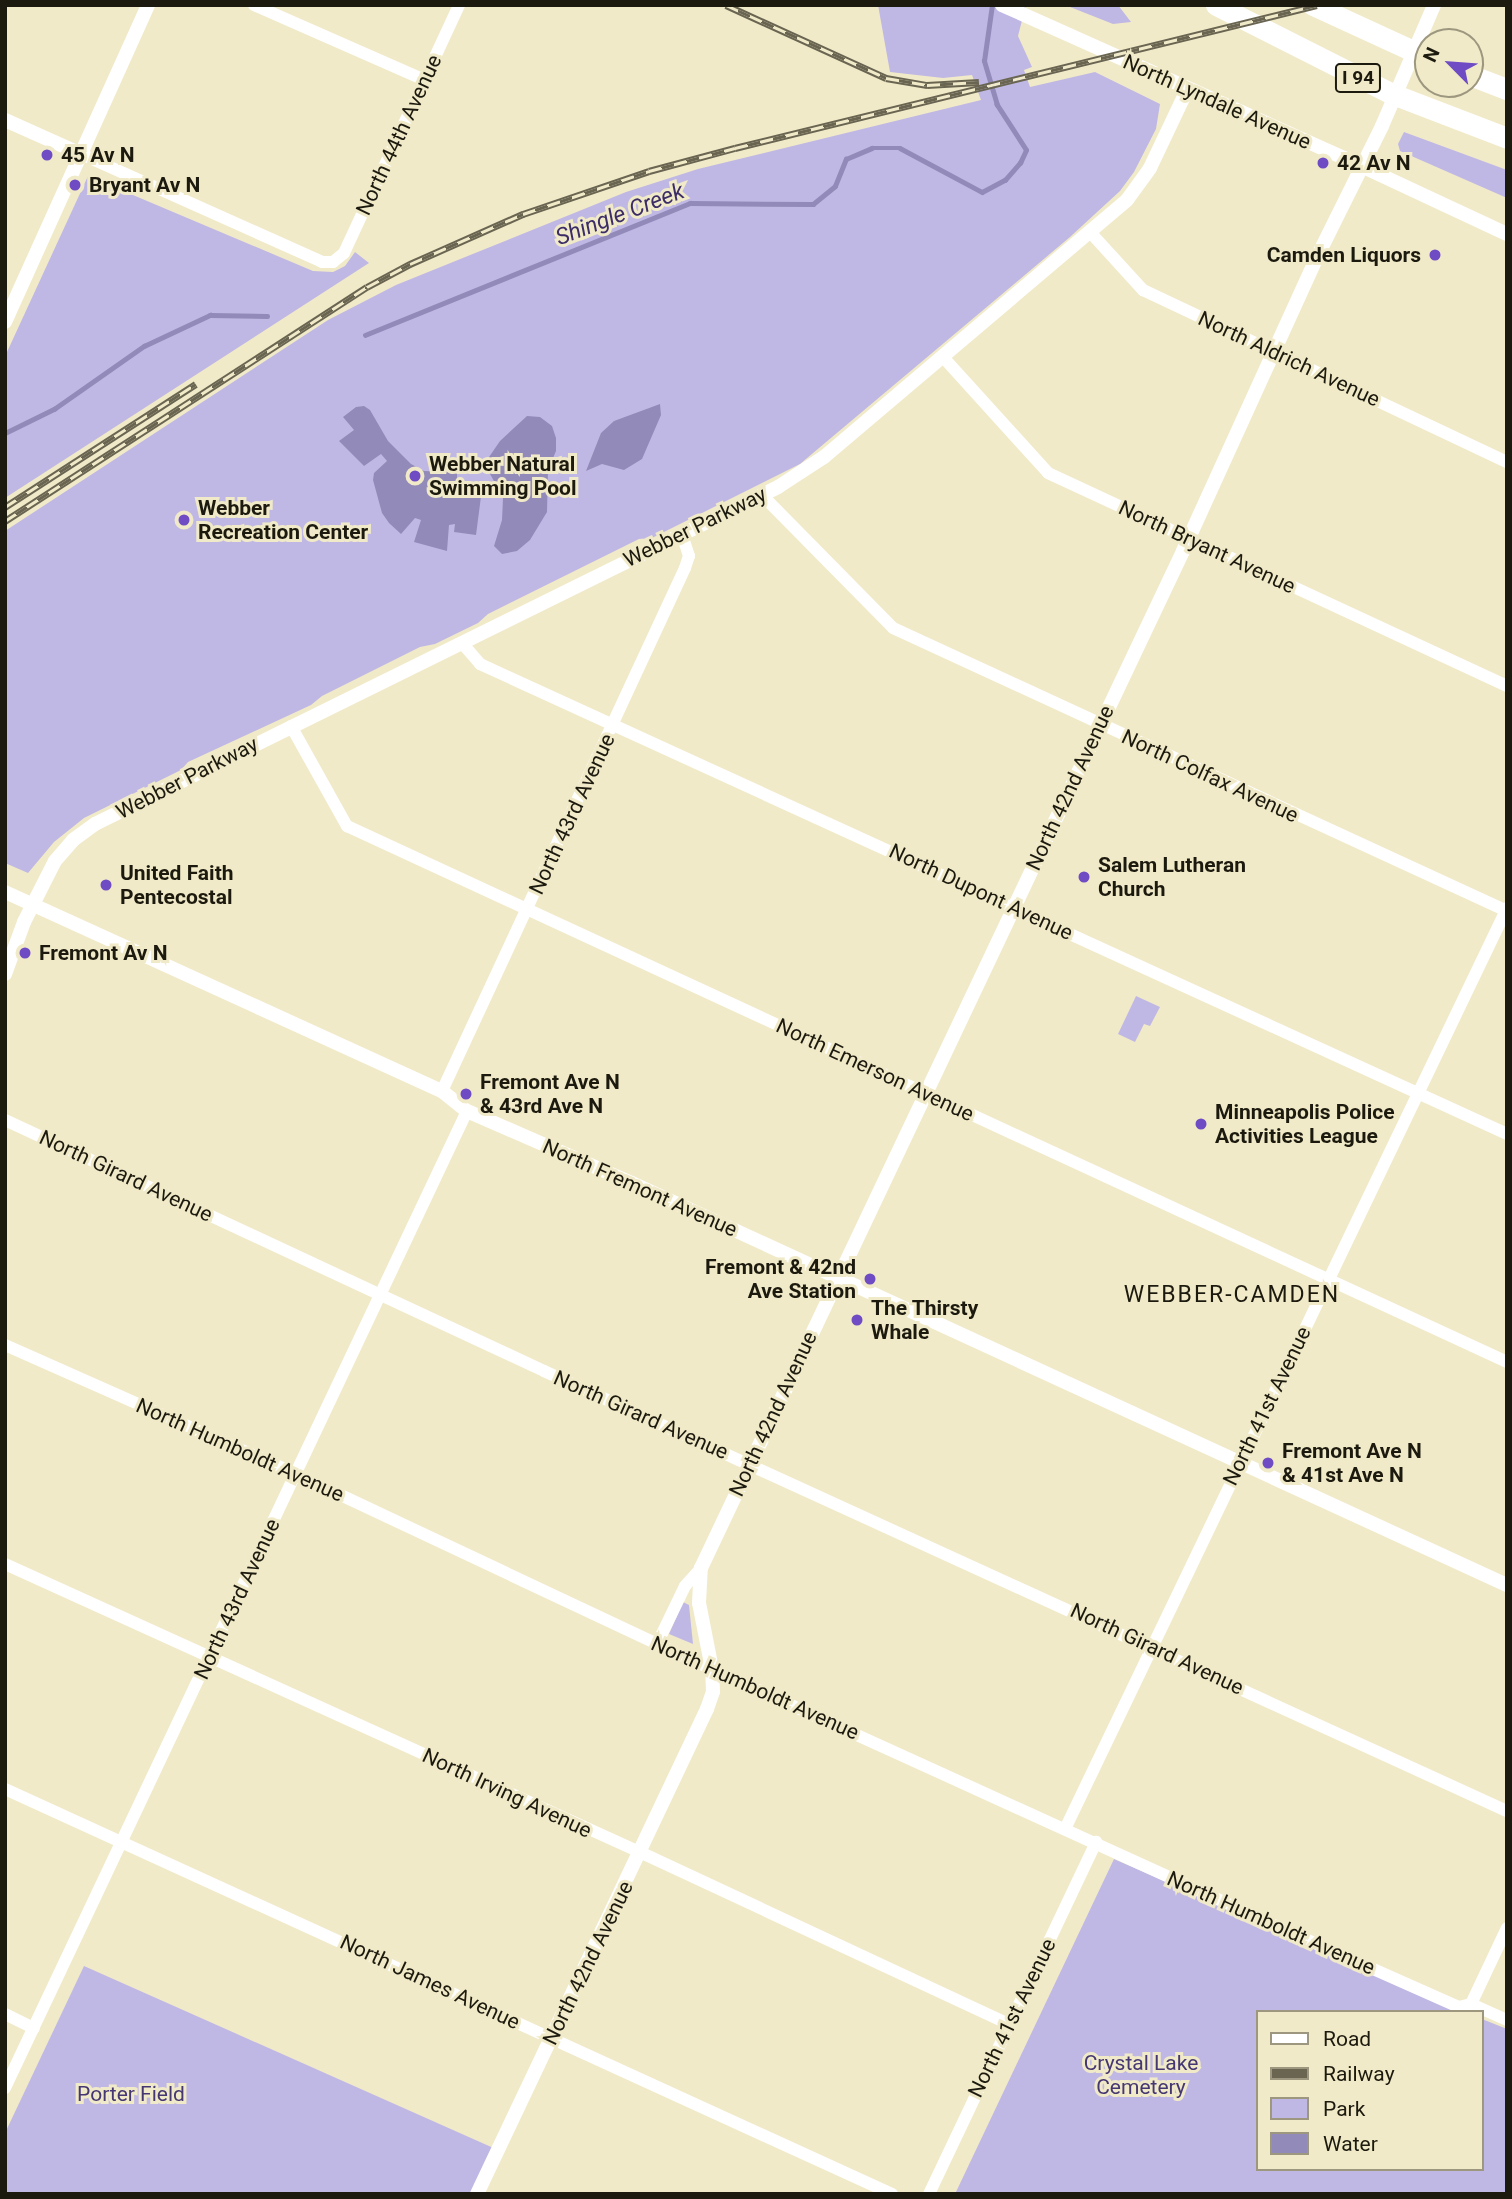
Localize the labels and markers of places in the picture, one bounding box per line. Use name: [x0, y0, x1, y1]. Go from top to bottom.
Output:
place label: 45 Av N: [61, 142, 135, 168]
marker: 45 Av N: [39, 147, 55, 163]
place label: 42 Av N: [1337, 150, 1411, 176]
marker: 42 Av N: [1315, 155, 1331, 171]
place label: Bryant Av N: [89, 172, 200, 198]
marker: Bryant Av N: [67, 177, 83, 193]
place label: Camden Liquors: [1267, 242, 1421, 268]
marker: Camden Liquors: [1427, 247, 1443, 263]
place label: Webber Natural Swimming Pool: [429, 451, 577, 501]
marker: Webber Natural Swimming Pool: [407, 468, 423, 484]
place label: Webber Recreation Center: [198, 495, 368, 545]
marker: Webber Recreation Center: [176, 512, 192, 528]
place label: Salem Lutheran Church: [1098, 852, 1246, 902]
place label: United Faith Pentecostal: [120, 860, 234, 910]
marker: Salem Lutheran Church: [1076, 869, 1092, 885]
marker: United Faith Pentecostal: [98, 877, 114, 893]
place label: Fremont Av N: [39, 940, 168, 966]
marker: Fremont Av N: [17, 945, 33, 961]
place label: Fremont Ave N & 43rd Ave N: [480, 1069, 620, 1119]
marker: Fremont Ave N & 43rd Ave N: [458, 1086, 474, 1102]
place label: Minneapolis Police Activities League: [1215, 1099, 1395, 1149]
marker: Minneapolis Police Activities League: [1193, 1116, 1209, 1132]
place label: Fremont & 42nd Ave Station: [705, 1254, 856, 1304]
marker: Fremont & 42nd Ave Station: [862, 1271, 878, 1287]
place label: The Thirsty Whale: [871, 1295, 979, 1345]
marker: The Thirsty Whale: [849, 1312, 865, 1328]
place label: Fremont Ave N & 41st Ave N: [1282, 1438, 1422, 1488]
marker: Fremont Ave N & 41st Ave N: [1260, 1455, 1276, 1471]

